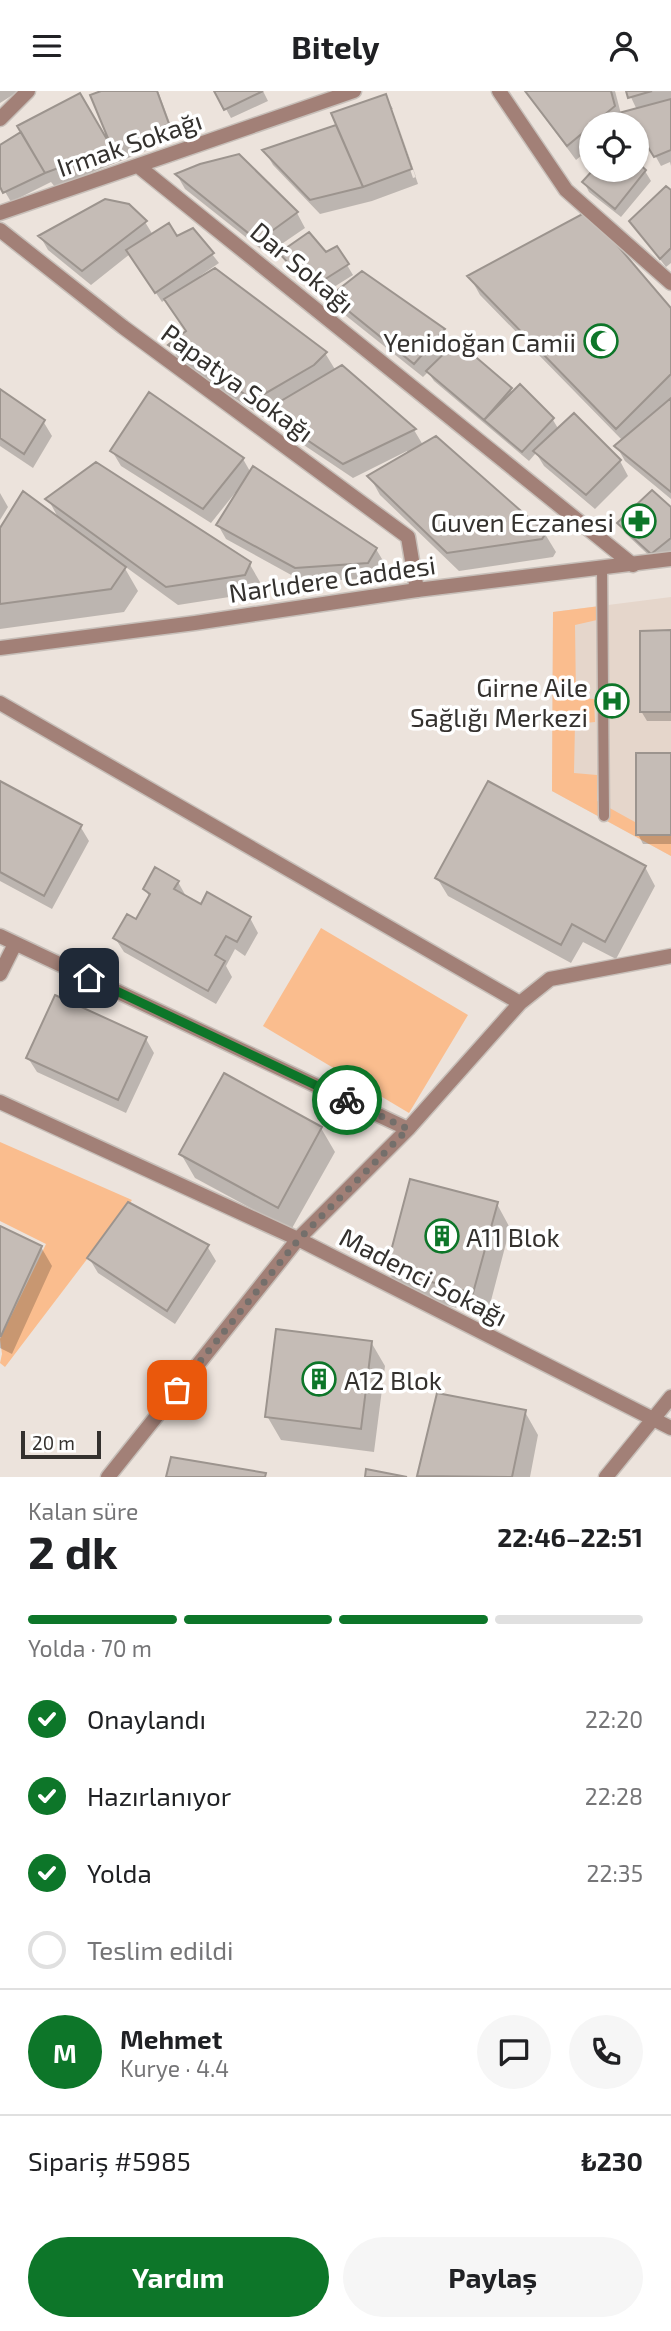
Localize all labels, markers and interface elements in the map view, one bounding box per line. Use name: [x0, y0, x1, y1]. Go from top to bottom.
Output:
icon: menu: [28, 27, 66, 65]
text: Bitely: [291, 27, 380, 65]
icon: person: [605, 27, 643, 65]
street label: Irmak Sokağı: [53, 104, 205, 182]
map controls: [579, 112, 649, 182]
button: locate: [579, 112, 649, 182]
street label: Dar Sokağı: [245, 215, 361, 319]
street label: Papatya Sokağı: [156, 316, 320, 448]
mosque icon: Yenidoğan Camii: [582, 322, 620, 360]
place label: Yenidoğan Camii: [383, 326, 576, 357]
pharmacy icon: Guven Eczanesi: [620, 502, 658, 540]
place label: Guven Eczanesi: [431, 506, 614, 537]
street label: Narlıdere Caddesi: [227, 548, 437, 608]
place label: Girne Aile Sağlığı Merkezi: [410, 671, 588, 732]
hospital icon: Girne Aile Sağlığı Merkezi: [593, 682, 631, 720]
pin: [59, 948, 119, 1008]
icon: home: [70, 959, 108, 997]
courier: [312, 1065, 382, 1135]
icon: bike: [328, 1081, 366, 1119]
building icon: A11 Blok: [423, 1217, 461, 1255]
street label: Madenci Sokağı: [335, 1220, 513, 1332]
place label: A11 Blok: [466, 1221, 560, 1252]
pin: [147, 1360, 207, 1420]
building icon: A12 Blok: [300, 1360, 338, 1398]
place label: A12 Blok: [344, 1364, 442, 1395]
icon: bag: [158, 1371, 196, 1409]
scale bar: [21, 1428, 102, 1460]
text: 20 m: [32, 1431, 75, 1454]
text: Kalan süre: [28, 1497, 138, 1525]
text: 22:46–22:51: [497, 1521, 643, 1552]
text: 2 dk: [28, 1523, 118, 1578]
text: Yolda · 70 m: [28, 1634, 152, 1662]
icon: check: [28, 1700, 66, 1738]
text: Onaylandı: [87, 1703, 206, 1734]
text: 22:20: [585, 1705, 643, 1733]
icon: check: [28, 1777, 66, 1815]
text: Hazırlanıyor: [87, 1780, 231, 1811]
text: 22:28: [585, 1782, 643, 1810]
icon: check: [28, 1854, 66, 1892]
text: Yolda: [87, 1857, 152, 1888]
text: 22:35: [587, 1859, 643, 1887]
text: Teslim edildi: [87, 1934, 234, 1965]
button: chat: [477, 2015, 551, 2089]
button: phone: [569, 2015, 643, 2089]
text: Mehmet: [120, 2023, 222, 2054]
text: M: [53, 2037, 77, 2068]
text: Kurye · 4.4: [120, 2054, 229, 2082]
text: Sipariş #5985: [28, 2145, 191, 2176]
text: ₺230: [581, 2145, 643, 2176]
button: Yardım: [28, 2237, 329, 2317]
button: Paylaş: [343, 2237, 643, 2317]

